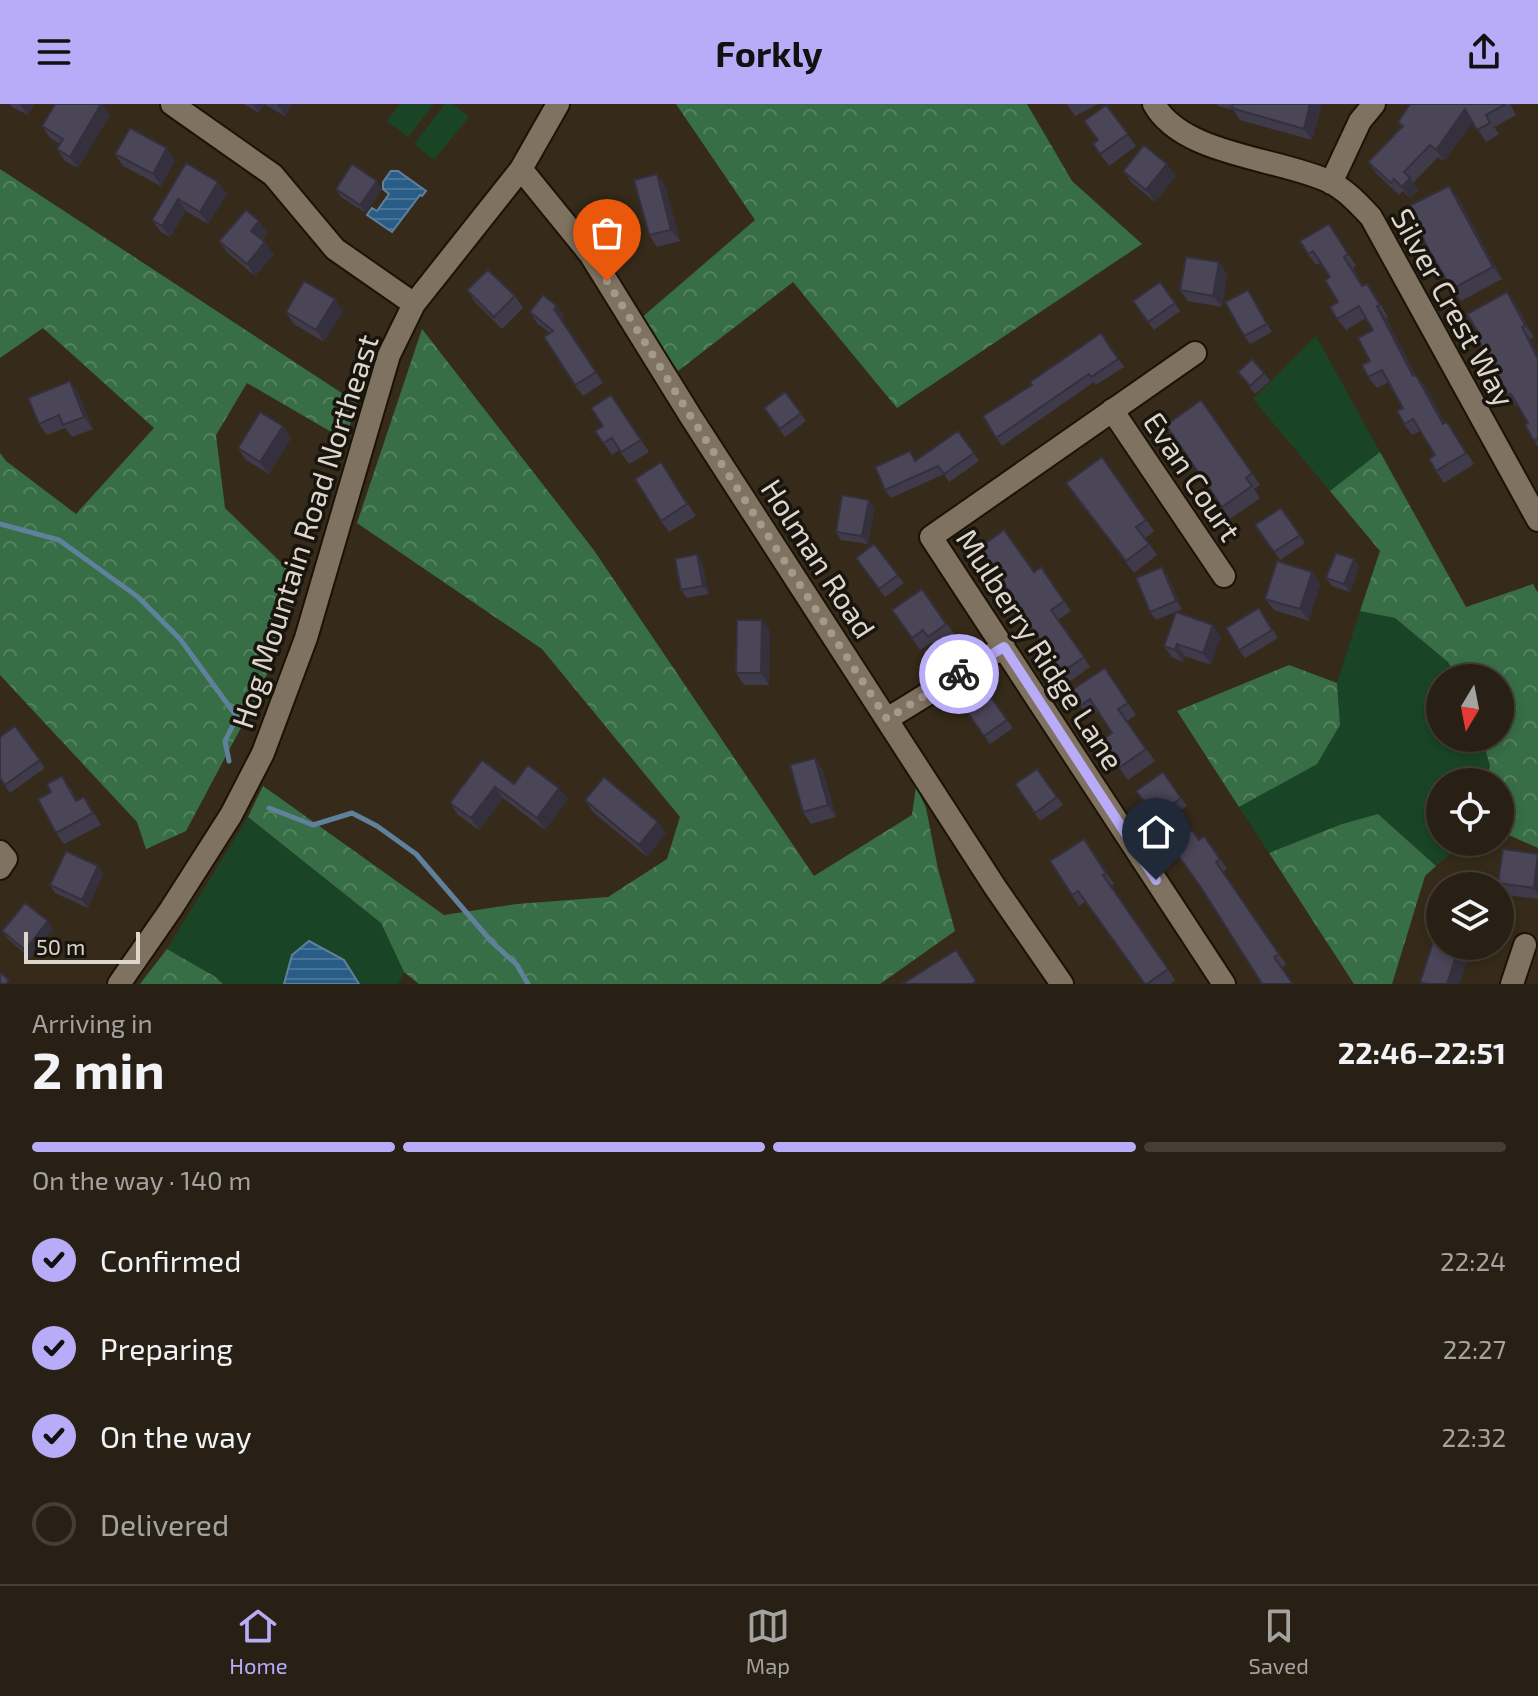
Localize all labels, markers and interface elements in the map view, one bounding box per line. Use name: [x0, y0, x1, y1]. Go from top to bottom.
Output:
icon: menu: [32, 30, 76, 74]
icon: share: [1462, 30, 1506, 74]
text: Forkly: [715, 31, 823, 74]
pin: [573, 199, 641, 281]
street label: Silver Crest Way: [1385, 202, 1523, 412]
icon: bag: [585, 211, 629, 255]
street label: Hog Mountain Road Northeast: [223, 330, 385, 732]
street label: Evan Court: [1137, 405, 1249, 547]
street label: Holman Road: [754, 472, 884, 644]
street label: Mulberry Ridge Lane: [950, 522, 1132, 776]
courier: [919, 634, 999, 714]
icon: bike: [937, 652, 981, 696]
north arrow: [1426, 664, 1514, 752]
map controls: [1426, 664, 1514, 960]
button: locate: [1426, 768, 1514, 856]
pin: [1122, 798, 1190, 880]
icon: home: [1134, 810, 1178, 854]
button: layers: [1426, 872, 1514, 960]
scale bar: [24, 928, 140, 964]
text: 50 m: [36, 933, 85, 959]
text: Arriving in: [32, 1007, 153, 1038]
text: 22:46–22:51: [1338, 1034, 1506, 1070]
text: 2 min: [32, 1037, 165, 1099]
text: On the way · 140 m: [32, 1164, 251, 1195]
icon: check: [32, 1238, 76, 1282]
text: Confirmed: [100, 1242, 241, 1278]
text: 22:24: [1440, 1245, 1506, 1276]
icon: check: [32, 1326, 76, 1370]
text: Preparing: [100, 1330, 233, 1366]
text: 22:27: [1443, 1333, 1506, 1364]
icon: check: [32, 1414, 76, 1458]
text: On the way: [100, 1418, 252, 1454]
text: 22:32: [1442, 1421, 1506, 1452]
text: Delivered: [100, 1506, 229, 1542]
tab: Home: [229, 1604, 287, 1678]
tab: Map: [746, 1604, 790, 1678]
tab: Saved: [1248, 1604, 1309, 1678]

